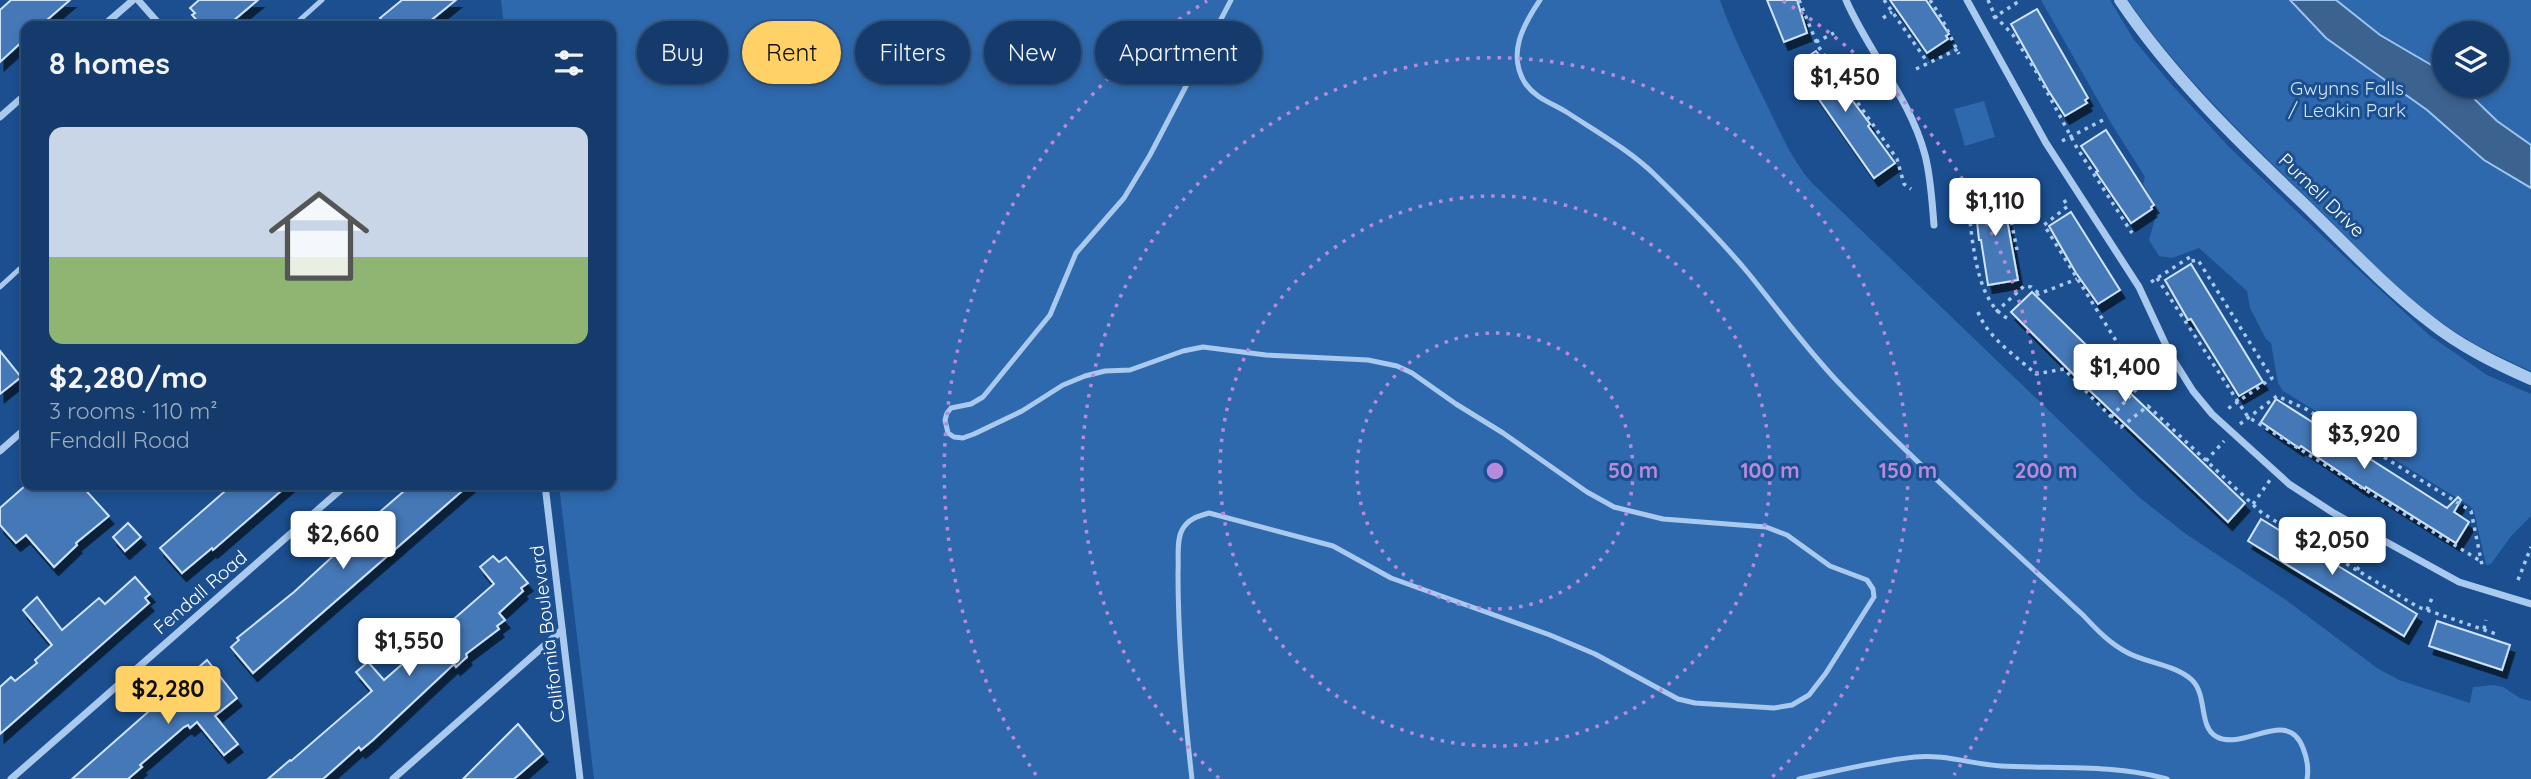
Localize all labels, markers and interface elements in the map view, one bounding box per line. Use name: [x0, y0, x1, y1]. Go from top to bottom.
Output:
chip: Buy: [637, 21, 728, 84]
chip: Rent: [742, 21, 841, 84]
chip: Filters: [855, 21, 970, 84]
chip: New: [984, 21, 1081, 84]
chip: Apartment: [1095, 21, 1262, 84]
map controls: [2432, 21, 2509, 98]
button: layers: [2432, 21, 2509, 98]
text: 8 homes: [49, 44, 170, 82]
icon: filters: [550, 44, 588, 82]
pin: $1,450: [1788, 54, 1902, 114]
text: $1,450: [1810, 62, 1880, 91]
park label: Gwynns Falls / Leakin Park: [2288, 76, 2406, 122]
street label: Purnell Drive: [2274, 148, 2370, 242]
icon: home: [256, 173, 382, 299]
pin: $1,110: [1938, 178, 2052, 238]
text: $1,110: [1965, 186, 2025, 215]
pin: $1,400: [2068, 344, 2182, 404]
text: $1,400: [2090, 352, 2160, 381]
text: $2,280/mo: [49, 358, 208, 396]
text: 3 rooms · 110 m²: [49, 396, 218, 425]
pin: $3,920: [2307, 412, 2421, 471]
text: $3,920: [2328, 419, 2400, 448]
text: Fendall Road: [49, 425, 190, 454]
text: 50 m: [1608, 457, 1658, 483]
text: 100 m: [1740, 457, 1800, 483]
text: 150 m: [1879, 457, 1937, 483]
text: 200 m: [2015, 457, 2077, 483]
centre of rings: [1483, 459, 1507, 483]
pin: $2,660: [286, 512, 400, 571]
pin: $2,050: [2275, 518, 2389, 577]
text: $2,660: [307, 519, 379, 548]
text: $2,050: [2295, 525, 2369, 554]
street label: California Boulevard: [524, 544, 570, 724]
street label: Fendall Road: [148, 545, 252, 639]
pin: $1,550: [352, 618, 466, 678]
text: $1,550: [374, 626, 444, 655]
pin: $2,280: [111, 666, 225, 726]
text: $2,280: [132, 674, 204, 703]

